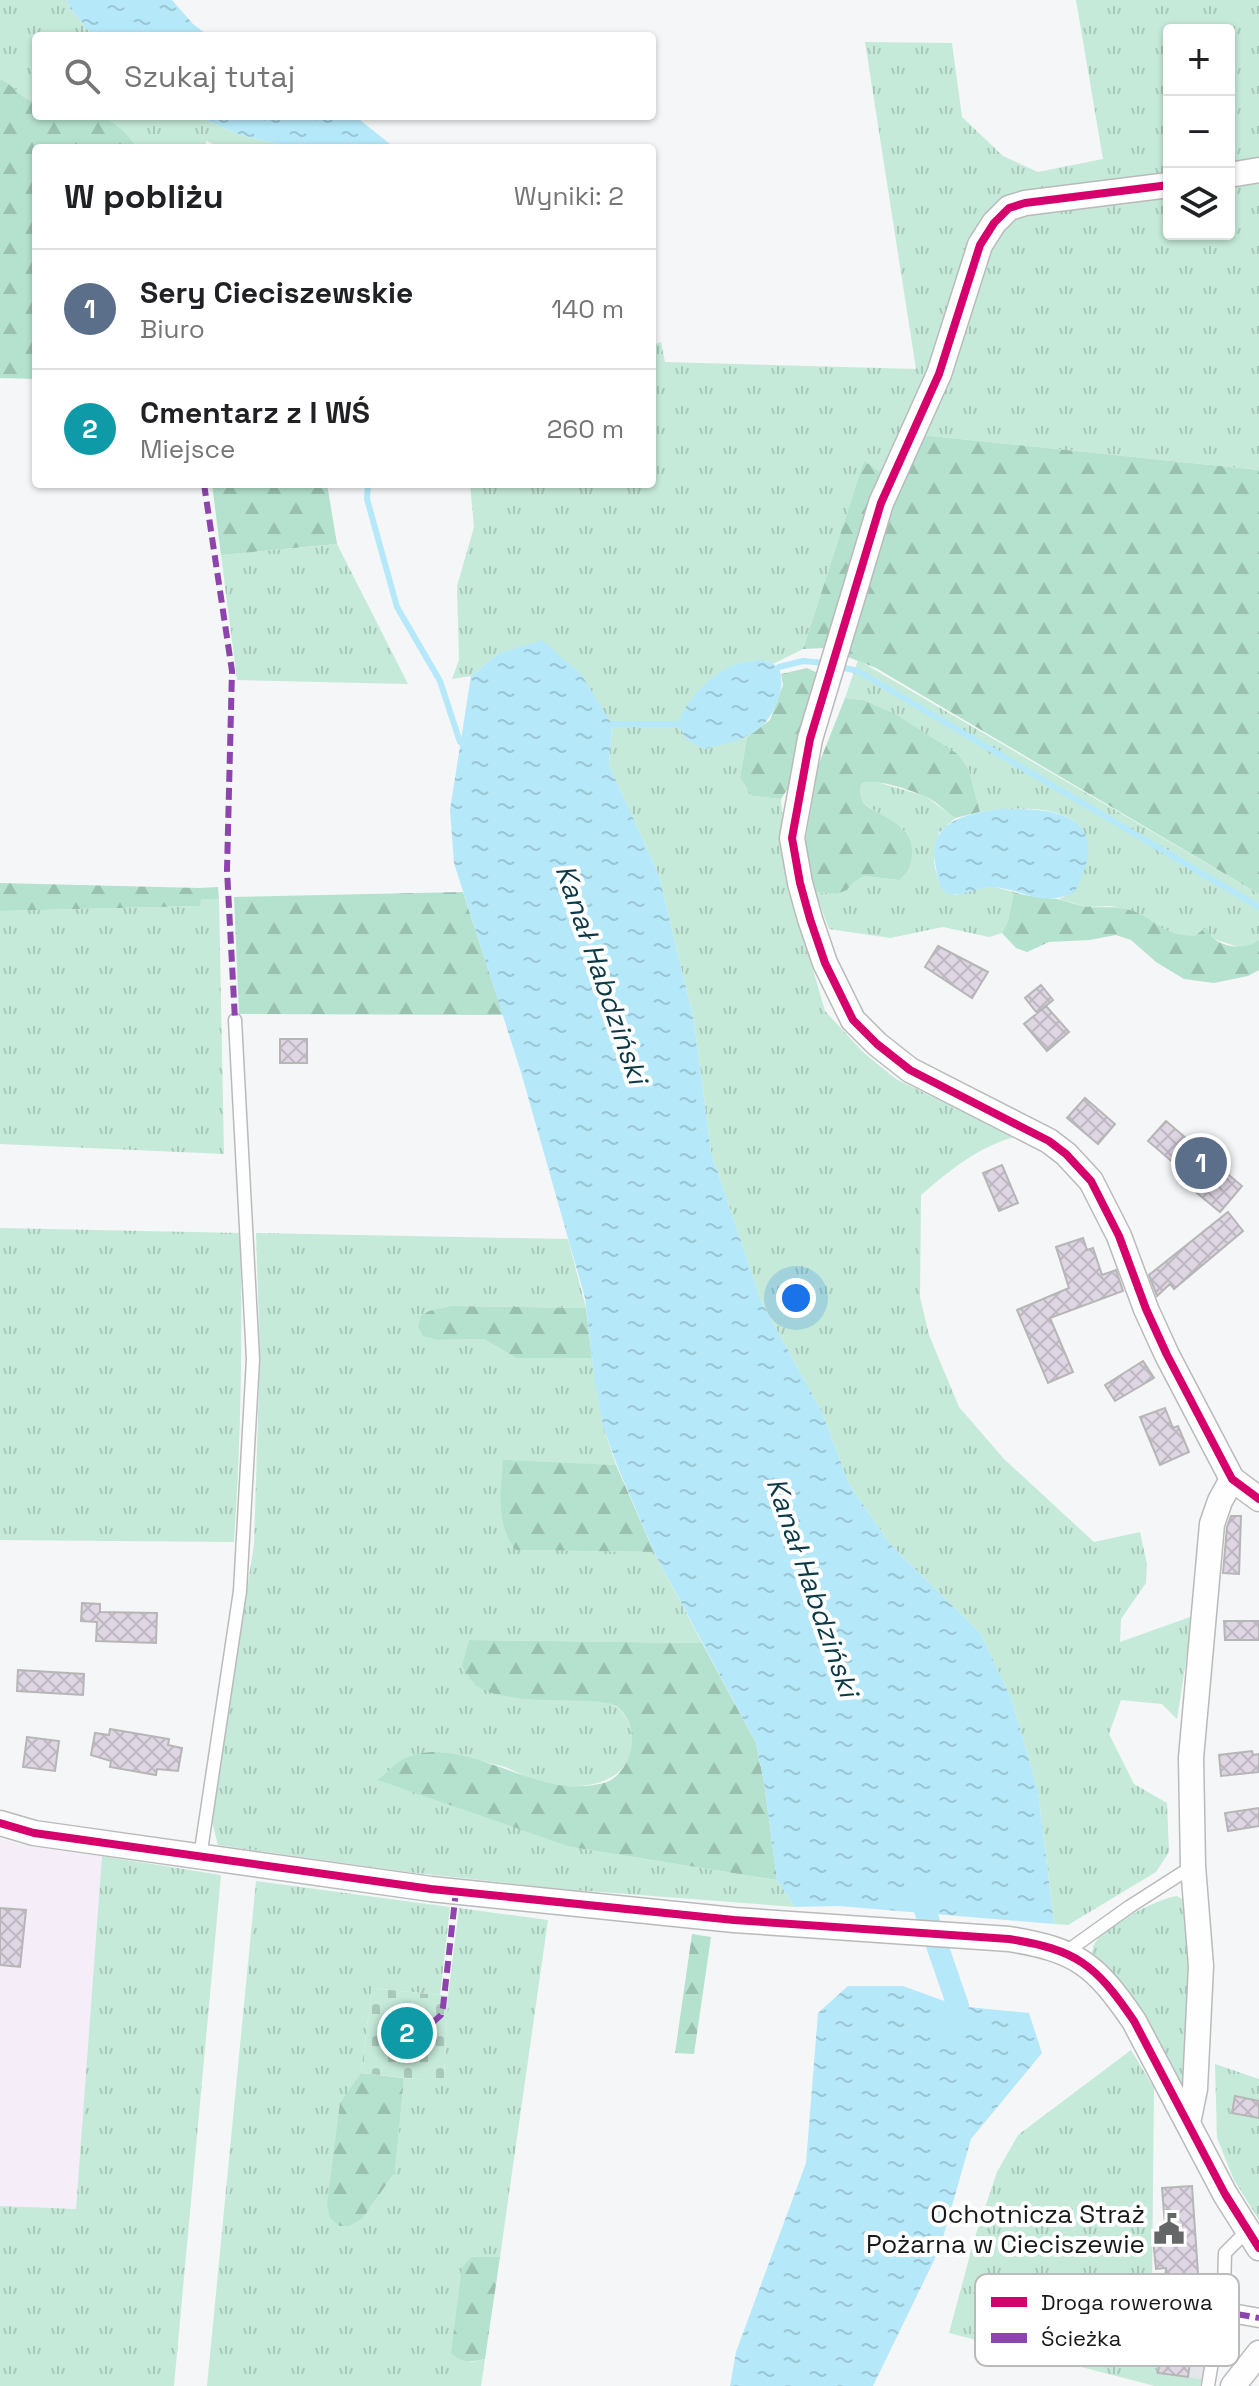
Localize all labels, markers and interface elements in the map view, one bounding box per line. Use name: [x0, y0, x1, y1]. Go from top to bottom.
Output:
map controls: [1163, 24, 1235, 240]
button: +: [1163, 24, 1235, 96]
search box: [32, 32, 656, 120]
icon: search: [60, 54, 104, 98]
text: Szukaj tutaj: [124, 57, 295, 96]
button: −: [1163, 96, 1235, 168]
button: layers: [1163, 168, 1235, 240]
text: W pobliżu: [64, 175, 224, 218]
text: Wyniki: 2: [514, 179, 624, 213]
text: Sery Cieciszewskie: [140, 273, 413, 312]
text: 1: [84, 292, 96, 326]
text: 140 m: [551, 292, 624, 326]
text: Biuro: [140, 312, 205, 346]
text: Cmentarz z I WŚ: [140, 393, 370, 432]
text: 2: [82, 412, 98, 446]
text: 260 m: [547, 412, 624, 446]
text: Miejsce: [140, 432, 235, 466]
water label: Kanał Habdziński: [548, 860, 657, 1091]
pin: 1: [1175, 1133, 1227, 1193]
your location: [776, 1278, 816, 1318]
water label: Kanał Habdziński: [759, 1473, 868, 1704]
pin: 2: [381, 2003, 433, 2063]
place label: Ochotnicza Straż Pożarna w Cieciszewie: [866, 2197, 1145, 2261]
public building icon: Ochotnicza Straż Pożarna w Cieciszewie: [1152, 2212, 1186, 2246]
legend: [975, 2274, 1239, 2366]
text: Droga rowerowa: [1041, 2288, 1213, 2316]
text: Ścieżka: [1041, 2324, 1122, 2352]

